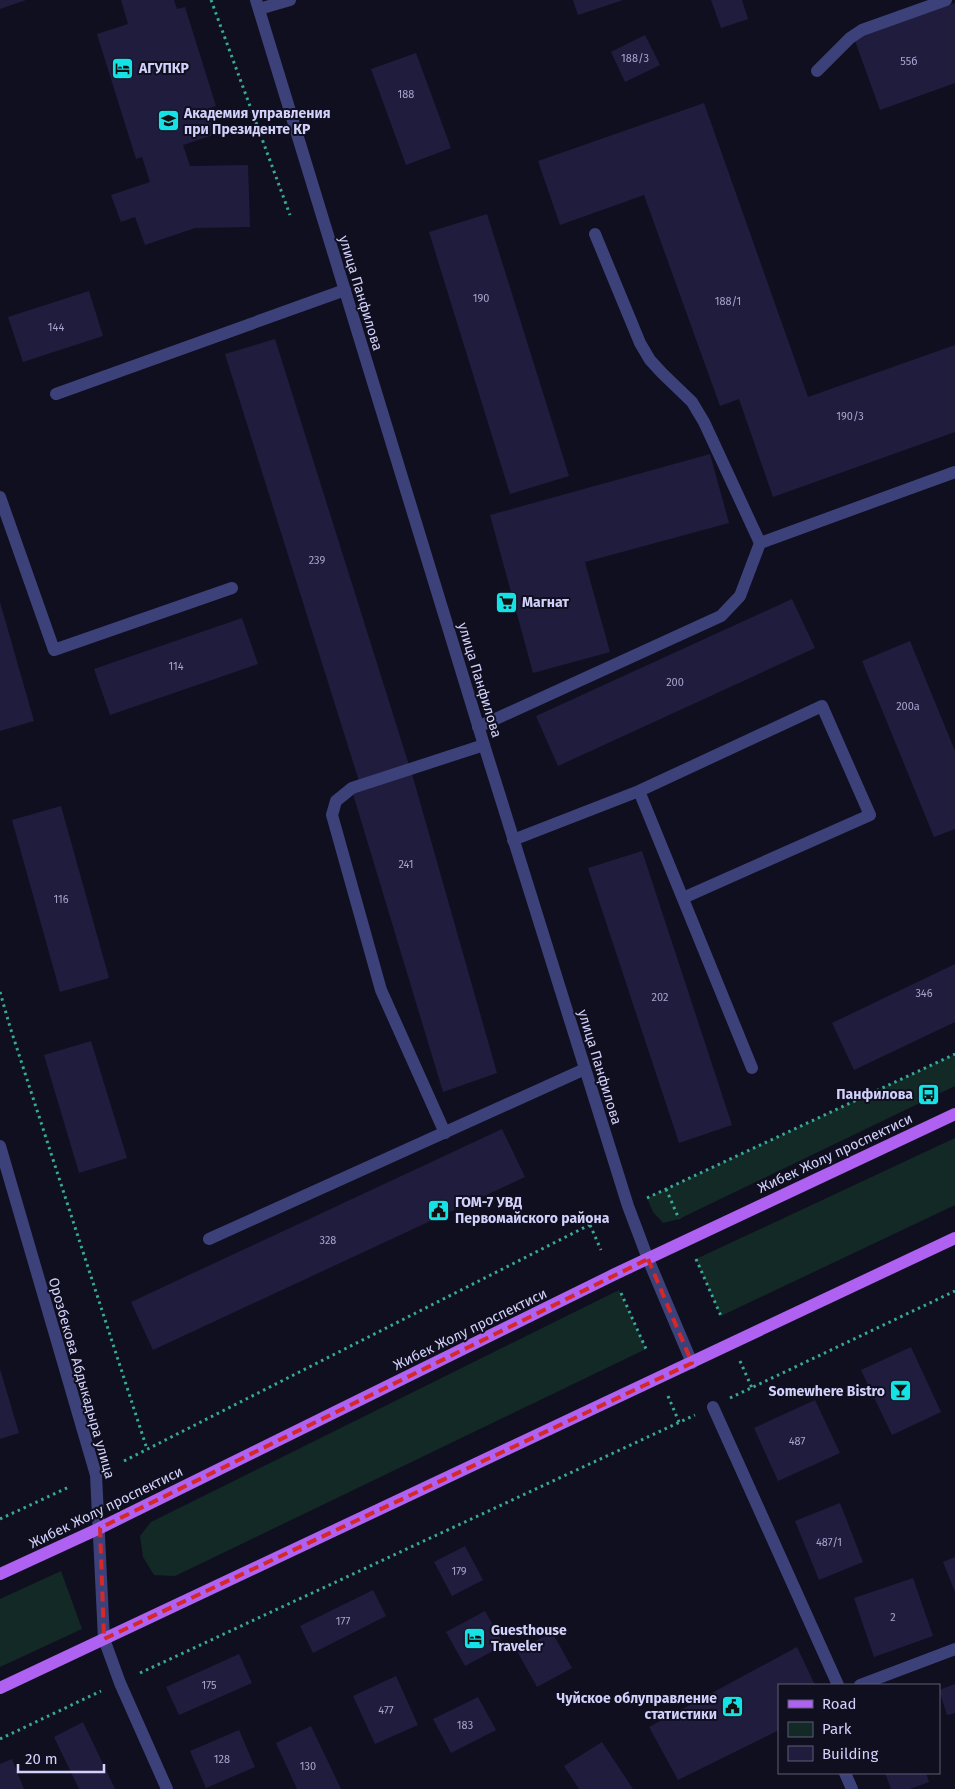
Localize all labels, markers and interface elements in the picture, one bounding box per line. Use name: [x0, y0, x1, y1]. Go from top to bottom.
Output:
house number: 188/3: [621, 52, 649, 65]
house number: 55б: [900, 55, 918, 68]
hotel icon: АГУПКР: [111, 56, 135, 80]
place label: АГУПКР: [138, 60, 189, 77]
house number: 188: [398, 88, 414, 101]
place label: Академия управления при Президенте КР: [183, 105, 331, 138]
school or university icon: Академия управления при Президенте КР: [156, 109, 180, 133]
street label: улица Панфилова: [335, 234, 386, 353]
house number: 190: [473, 292, 489, 305]
house number: 188/1: [715, 295, 741, 308]
house number: 144: [48, 321, 64, 334]
house number: 190/3: [836, 410, 864, 423]
house number: 239: [309, 554, 325, 567]
supermarket icon: Магнат: [494, 590, 518, 614]
place label: Магнат: [522, 594, 569, 611]
street label: улица Панфилова: [454, 621, 505, 740]
house number: 114: [168, 660, 184, 673]
house number: 200: [666, 676, 684, 689]
house number: 200a: [896, 700, 920, 713]
house number: 241: [398, 858, 414, 871]
house number: 116: [53, 893, 69, 906]
house number: 346: [915, 987, 933, 1000]
house number: 202: [652, 991, 668, 1004]
street label: улица Панфилова: [574, 1008, 625, 1127]
bus stop icon: Панфилова: [917, 1082, 941, 1106]
place label: Панфилова: [836, 1086, 913, 1103]
street label: Жибек Жолу проспектиси: [755, 1110, 915, 1197]
place label: ГОМ-7 УВД Первомайского района: [455, 1194, 610, 1227]
public building icon: ГОМ-7 УВД Первомайского района: [427, 1198, 451, 1222]
house number: 328: [320, 1234, 336, 1247]
street label: Орозбекова Абдыкадыра улица: [45, 1276, 118, 1481]
street label: Жибек Жолу проспектиси: [391, 1285, 550, 1374]
bar icon: Somewhere Bistro: [889, 1379, 913, 1403]
place label: Somewhere Bistro: [769, 1383, 885, 1400]
house number: 487: [789, 1435, 805, 1448]
street label: Жибек Жолу проспектиси: [27, 1463, 186, 1552]
house number: 487/1: [816, 1536, 842, 1549]
house number: 179: [451, 1565, 467, 1578]
house number: 2: [890, 1611, 896, 1624]
house number: 177: [336, 1615, 350, 1628]
place label: Guesthouse Traveler: [491, 1622, 567, 1655]
hotel icon: Guesthouse Traveler: [463, 1626, 487, 1650]
house number: 175: [202, 1679, 217, 1692]
legend: [778, 1684, 940, 1774]
place label: Чуйское облуправление статистики: [556, 1690, 717, 1723]
public building icon: Чуйское облуправление статистики: [721, 1694, 745, 1718]
text: Road: [822, 1695, 857, 1713]
house number: 477: [378, 1704, 394, 1717]
house number: 183: [457, 1719, 473, 1732]
text: Park: [822, 1720, 852, 1738]
scale bar: [18, 1742, 104, 1774]
text: Building: [822, 1745, 878, 1763]
text: 20 m: [25, 1750, 58, 1768]
house number: 128: [214, 1753, 230, 1766]
house number: 130: [300, 1760, 316, 1773]

